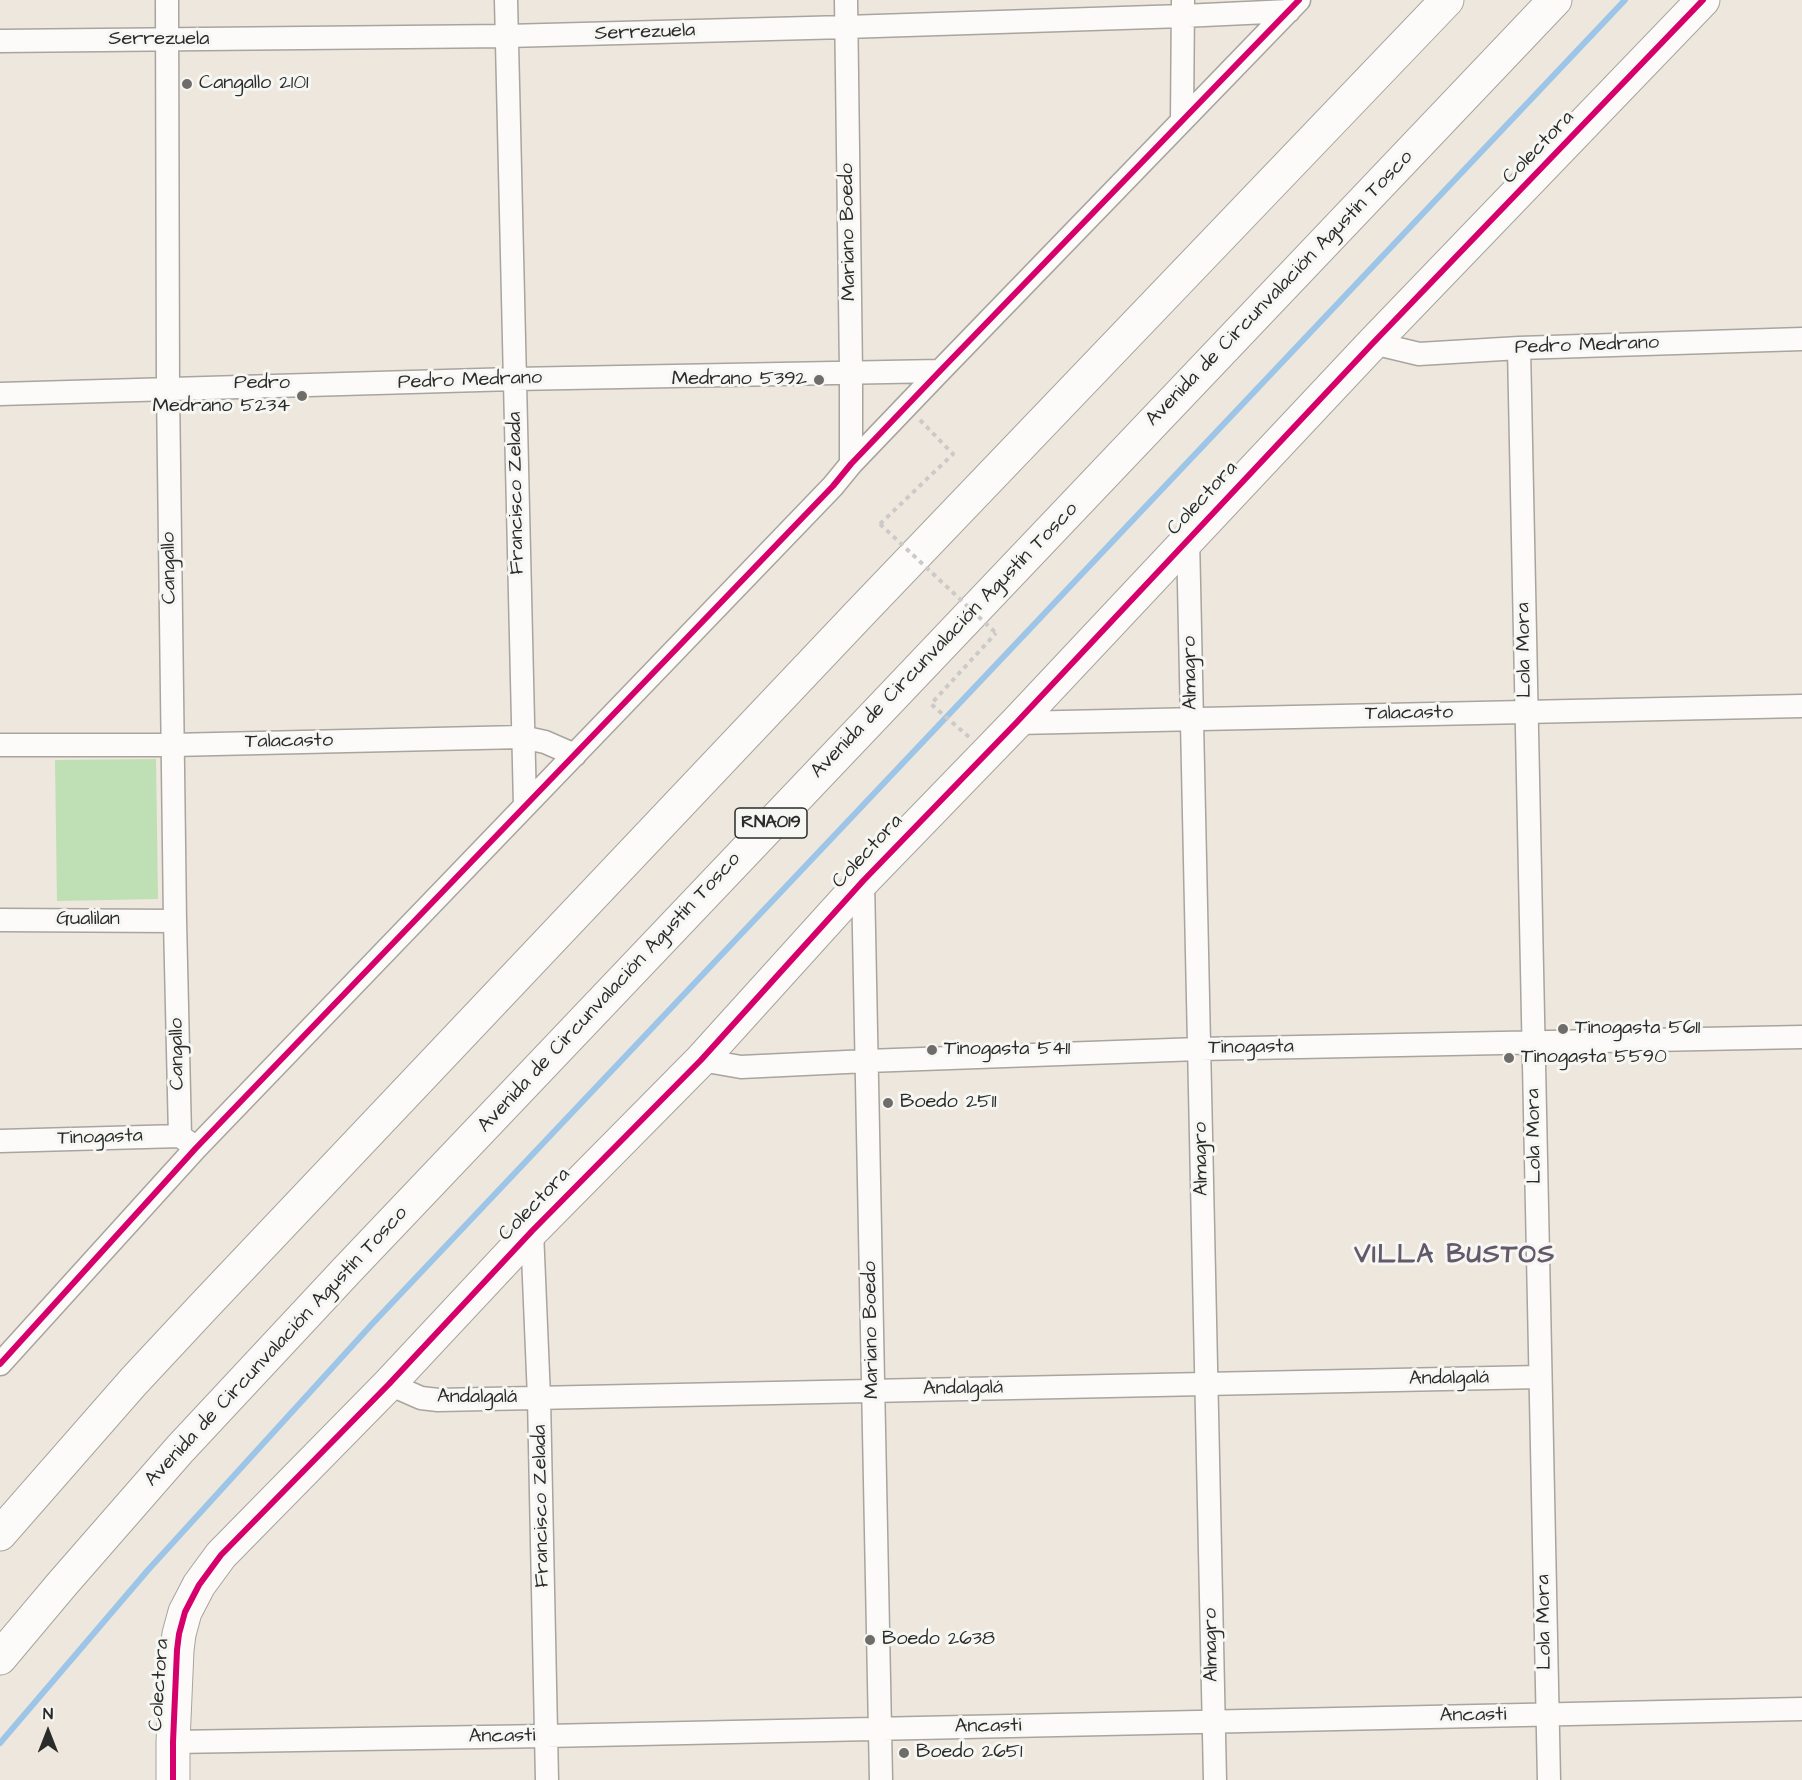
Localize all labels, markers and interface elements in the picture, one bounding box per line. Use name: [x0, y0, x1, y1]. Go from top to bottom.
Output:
street label: Serrezuela: [594, 19, 696, 47]
street label: Serrezuela: [109, 28, 209, 52]
place label: Cangallo 2101: [199, 72, 309, 96]
marker: Cangallo 2101: [180, 77, 194, 91]
street label: Colectora: [1498, 106, 1580, 190]
street label: Avenida de Circunvalación Agustín Tosco: [1141, 146, 1419, 432]
street label: Mariano Boedo: [836, 163, 862, 301]
street label: Pedro Medrano: [1515, 331, 1659, 361]
street label: Pedro Medrano: [398, 366, 542, 396]
place label: Medrano 5392: [672, 368, 807, 392]
place label: Pedro Medrano 5234: [153, 372, 290, 419]
marker: Medrano 5392: [812, 373, 826, 387]
marker: Pedro Medrano 5234: [295, 389, 309, 403]
street label: Francisco Zelada: [504, 411, 530, 575]
street label: Colectora: [1163, 457, 1243, 541]
street label: Avenida de Circunvalación Agustín Tosco: [806, 498, 1084, 784]
street label: Cangallo: [157, 532, 183, 604]
street label: Lola Mora: [1512, 602, 1538, 698]
street label: Almagro: [1178, 636, 1204, 710]
street label: Talacasto: [1365, 701, 1453, 727]
street label: Talacasto: [245, 729, 333, 755]
road number: RNA019: [735, 808, 807, 838]
street label: Colectora: [828, 810, 908, 894]
street label: Avenida de Circunvalación Agustín Tosco: [474, 848, 746, 1138]
street label: Gualilan: [56, 908, 120, 932]
place label: Tinogasta 5611: [1575, 1017, 1700, 1041]
street label: Cangallo: [165, 1018, 191, 1090]
marker: Tinogasta 5611: [1556, 1022, 1570, 1036]
street label: Tinogasta: [1208, 1035, 1294, 1061]
place label: Tinogasta 5411: [944, 1038, 1070, 1062]
marker: Tinogasta 5411: [925, 1043, 939, 1057]
place label: Tinogasta 5590: [1521, 1046, 1667, 1070]
marker: Tinogasta 5590: [1502, 1051, 1516, 1065]
street label: Lola Mora: [1522, 1088, 1548, 1184]
place label: Boedo 2511: [900, 1091, 997, 1115]
marker: Boedo 2511: [881, 1096, 895, 1110]
street label: Almagro: [1189, 1122, 1215, 1196]
street label: Tinogasta: [57, 1125, 143, 1151]
street label: Colectora: [494, 1163, 576, 1247]
street label: Avenida de Circunvalación Agustín Tosco: [141, 1202, 413, 1492]
district label: VILLA BUSTOS: [1354, 1241, 1556, 1273]
street label: Mariano Boedo: [859, 1261, 885, 1399]
street label: Andalgalá: [1409, 1366, 1489, 1392]
street label: Andalgalá: [923, 1376, 1003, 1402]
street label: Andalgalá: [437, 1386, 517, 1410]
street label: Francisco Zelada: [529, 1424, 555, 1588]
street label: Lola Mora: [1532, 1574, 1558, 1670]
street label: Almagro: [1199, 1608, 1225, 1682]
place label: Boedo 2638: [882, 1628, 995, 1652]
marker: Boedo 2638: [863, 1633, 877, 1647]
street label: Colectora: [145, 1638, 175, 1732]
north arrow: [18, 1702, 78, 1762]
text: N: [43, 1703, 53, 1725]
street label: Ancasti: [1439, 1703, 1507, 1729]
street label: Ancasti: [954, 1714, 1022, 1740]
street label: Ancasti: [468, 1724, 536, 1750]
place label: Boedo 2651: [916, 1741, 1023, 1765]
marker: Boedo 2651: [897, 1746, 911, 1760]

